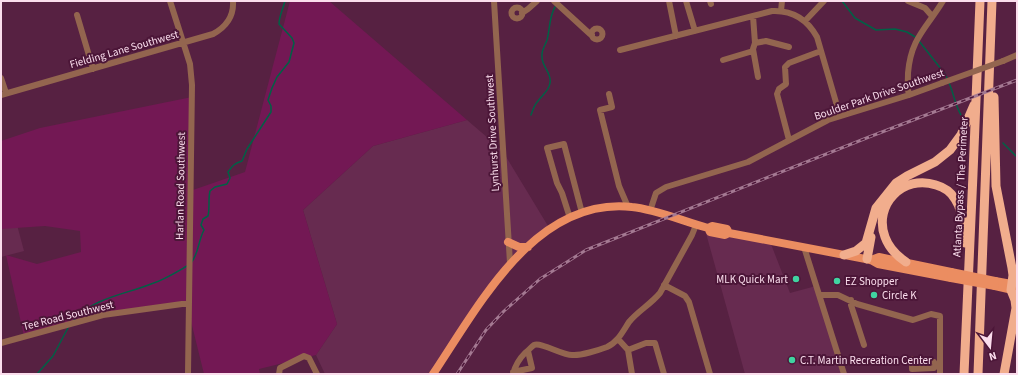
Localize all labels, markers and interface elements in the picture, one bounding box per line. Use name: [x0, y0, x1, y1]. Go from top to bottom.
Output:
street label: Fielding Lane Southwest: [68, 27, 181, 72]
street label: Boulder Park Drive Southwest: [812, 65, 946, 124]
street label: Lynhurst Drive Southwest: [482, 74, 503, 192]
street label: Atlanta Bypass / The Perimeter: [949, 116, 972, 257]
street label: Harlan Road Southwest: [172, 132, 189, 240]
place label: MLK Quick Mart: [716, 272, 788, 287]
marker: MLK Quick Mart: [791, 274, 801, 284]
place label: EZ Shopper: [845, 274, 898, 289]
marker: EZ Shopper: [832, 276, 842, 286]
place label: Circle K: [882, 288, 917, 303]
marker: Circle K: [869, 290, 879, 300]
street label: Tee Road Southwest: [21, 297, 115, 334]
north arrow: [970, 327, 1010, 367]
text: N: [987, 348, 998, 364]
place label: C.T. Martin Recreation Center: [800, 353, 932, 368]
marker: C.T. Martin Recreation Center: [787, 355, 797, 365]

